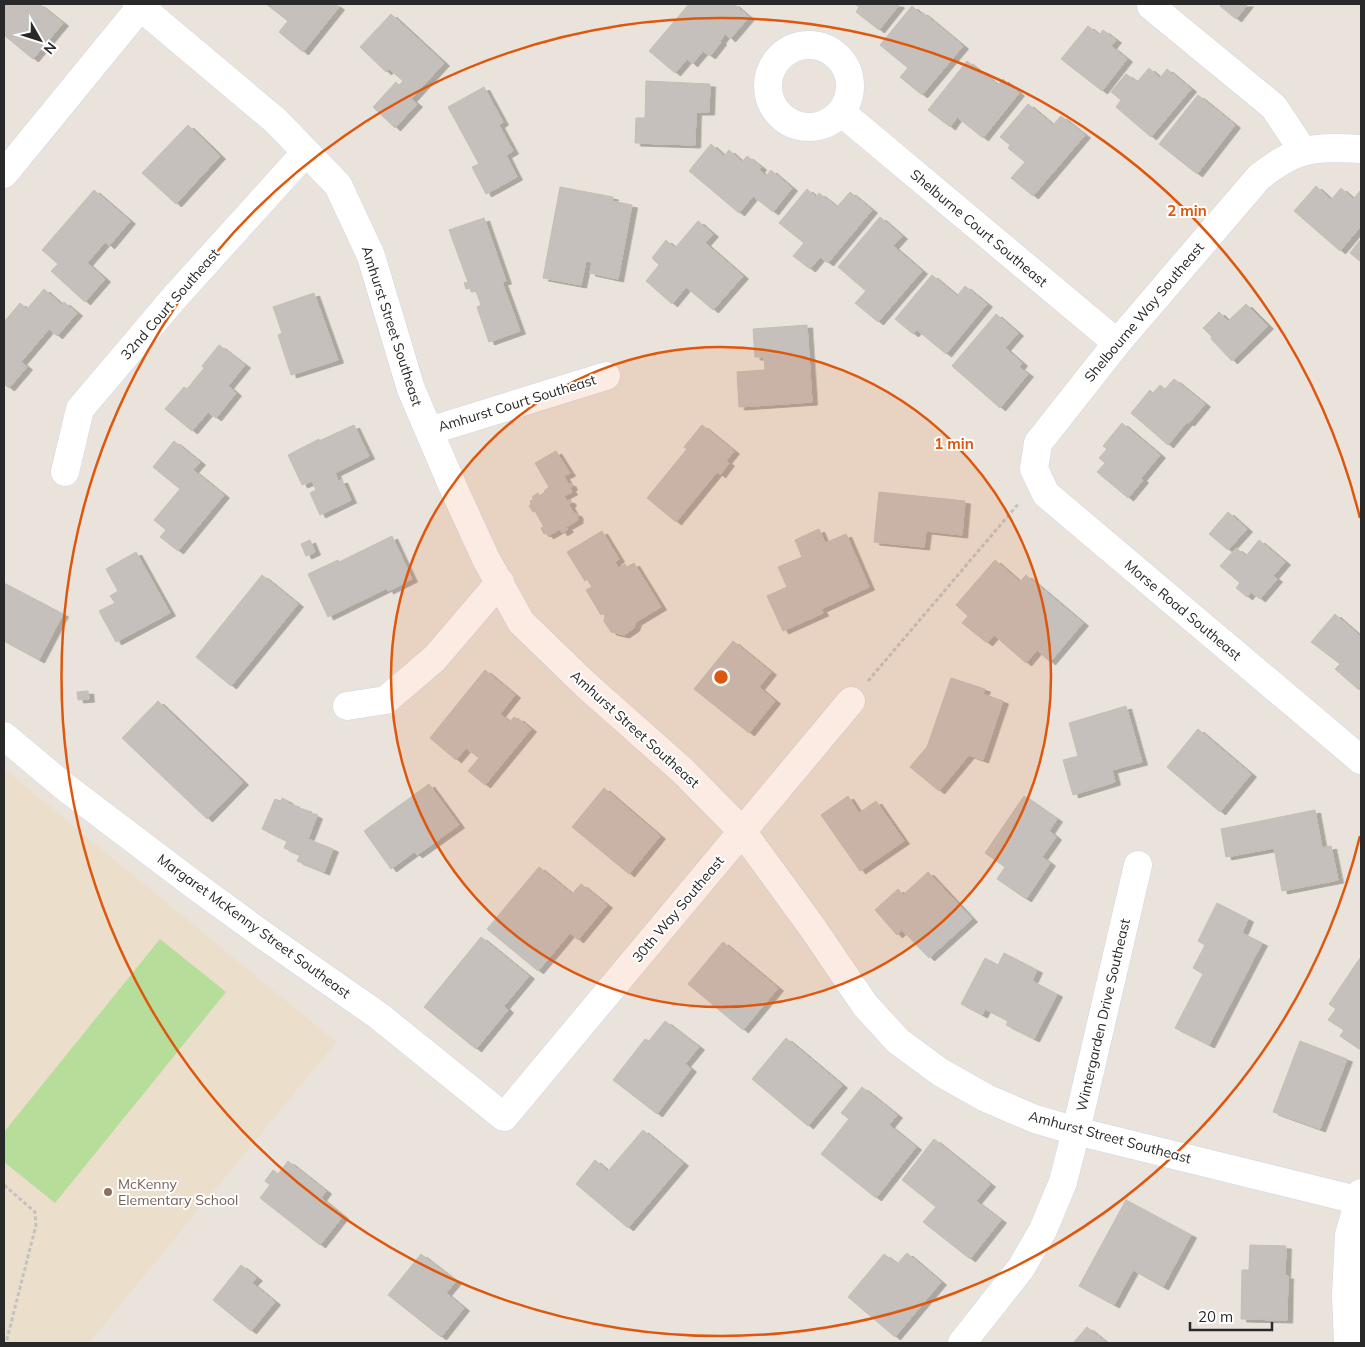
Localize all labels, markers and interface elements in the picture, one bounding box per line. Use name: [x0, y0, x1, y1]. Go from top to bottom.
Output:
north arrow: [15, 15, 65, 65]
text: N: [40, 38, 60, 58]
street label: Shelburne Court Southeast: [907, 165, 1051, 291]
text: 2 min: [1167, 201, 1207, 220]
street label: Shelbourne Way Southeast: [1080, 238, 1208, 385]
street label: 32nd Court Southeast: [117, 244, 223, 363]
street label: Amhurst Street Southeast: [358, 244, 426, 408]
street label: Amhurst Court Southeast: [436, 370, 598, 436]
text: 1 min: [934, 434, 974, 453]
street label: Morse Road Southeast: [1121, 556, 1245, 664]
street label: Amhurst Street Southeast: [567, 666, 703, 792]
centre of rings: [712, 668, 730, 686]
street label: Margaret McKenny Street Southeast: [154, 850, 354, 1002]
street label: 30th Way Southeast: [628, 852, 728, 966]
street label: Wintergarden Drive Southeast: [1072, 917, 1134, 1113]
street label: Amhurst Street Southeast: [1027, 1107, 1193, 1167]
place label: McKenny Elementary School: [118, 1175, 238, 1209]
marker: McKenny Elementary School: [102, 1186, 114, 1198]
scale bar: [1190, 1300, 1272, 1332]
text: 20 m: [1198, 1307, 1233, 1326]

